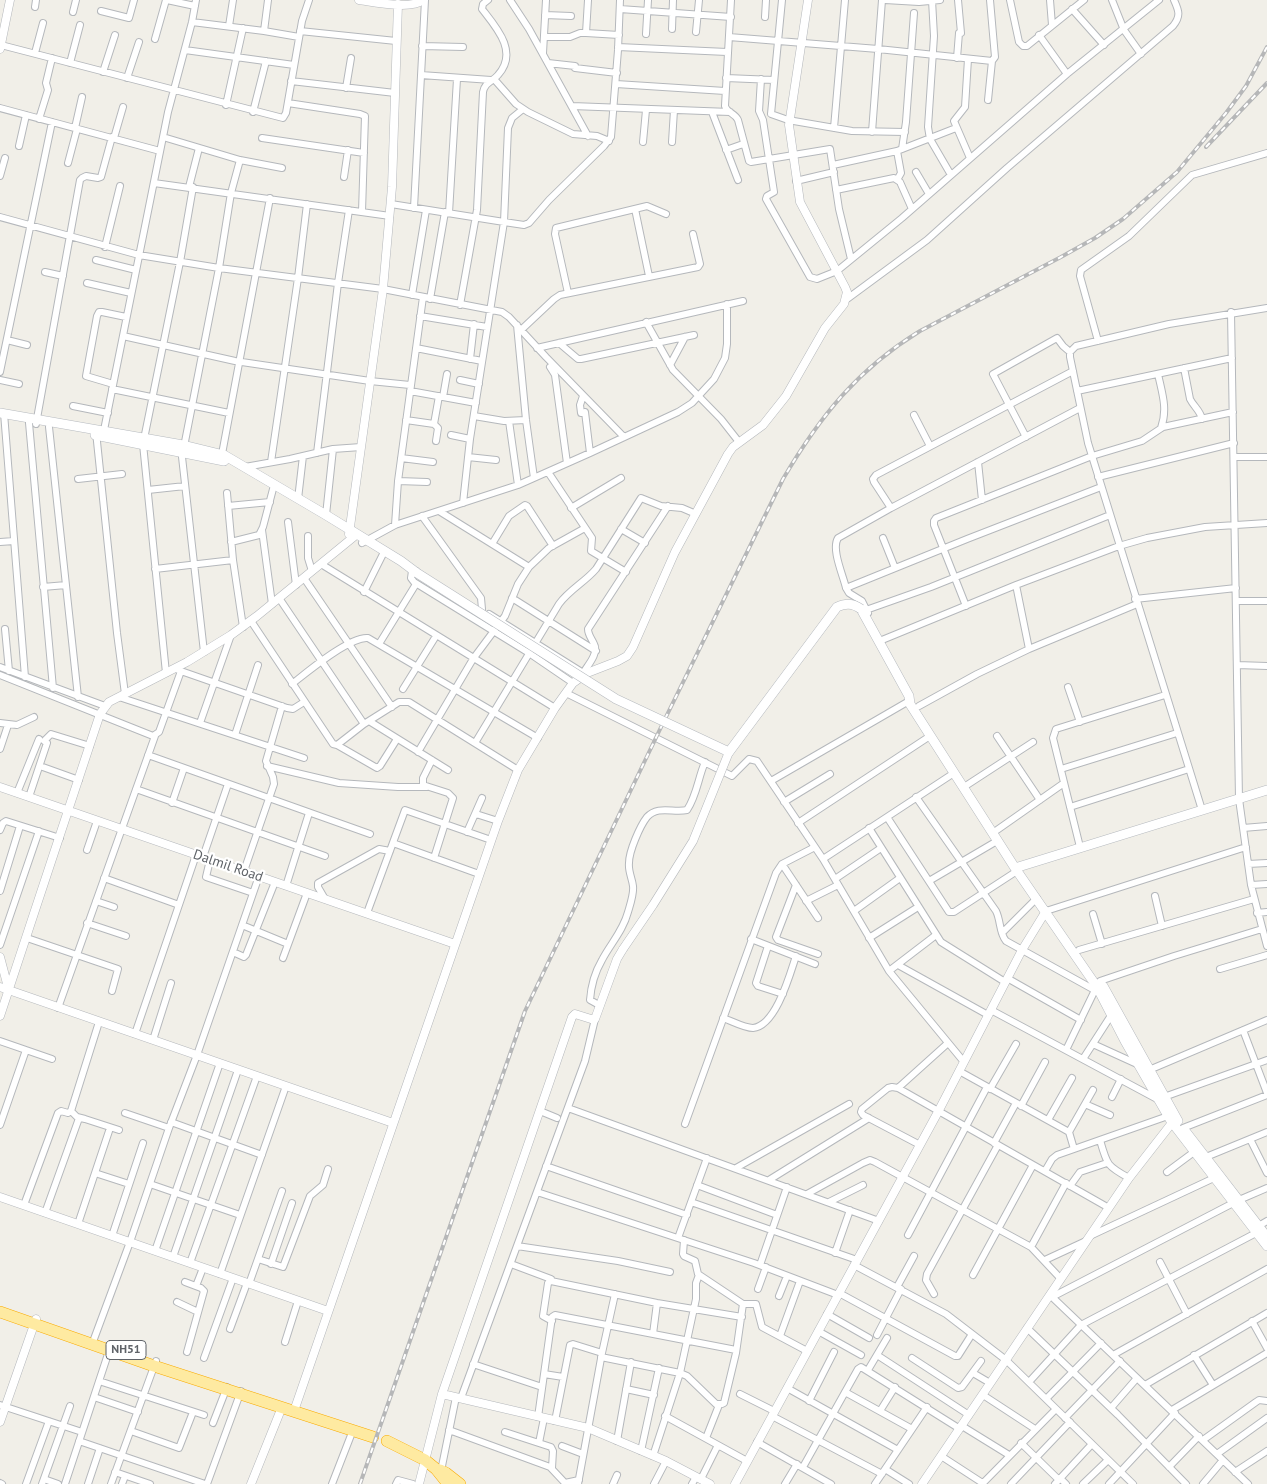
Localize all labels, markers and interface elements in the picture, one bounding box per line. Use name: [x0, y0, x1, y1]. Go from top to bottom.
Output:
street label: Dalmil Road: [191, 846, 265, 886]
road number: NH51: [106, 1340, 146, 1360]

